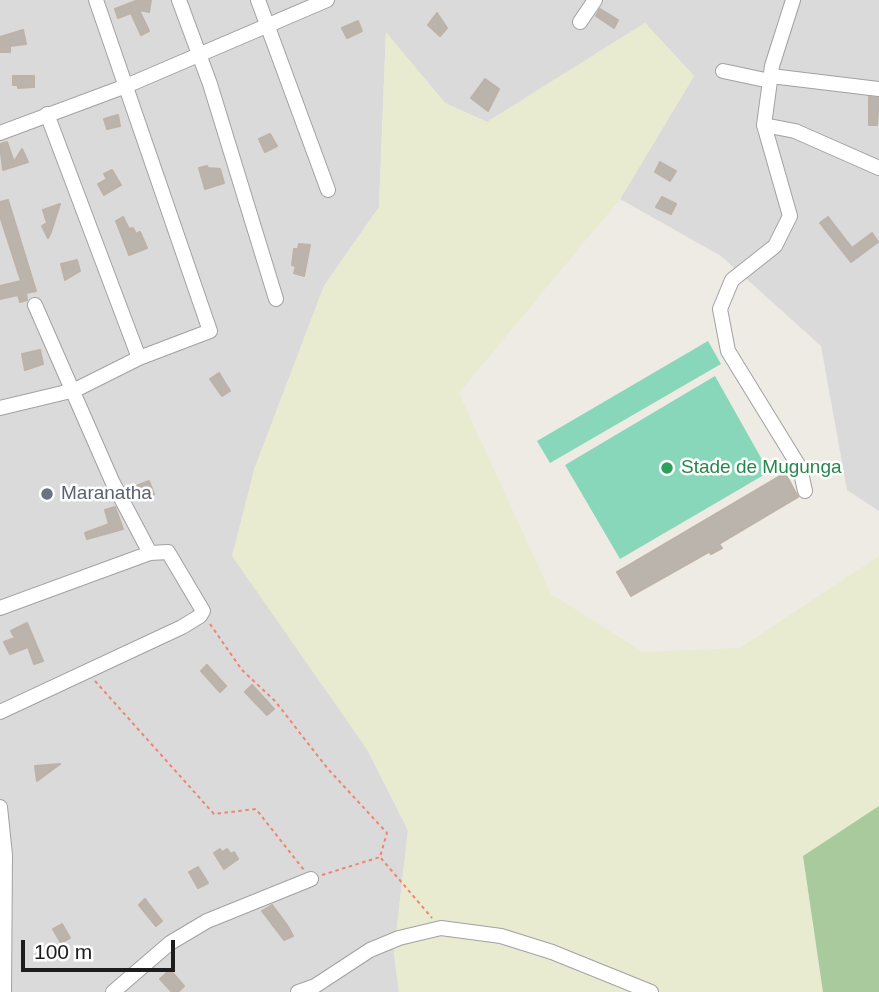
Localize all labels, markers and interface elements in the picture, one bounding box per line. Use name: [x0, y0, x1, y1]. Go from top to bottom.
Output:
place label: Stade de Mugunga: [681, 457, 842, 479]
marker: Stade de Mugunga: [659, 460, 675, 476]
place label: Maranatha: [61, 483, 152, 505]
marker: Maranatha: [39, 486, 55, 502]
scale bar: [24, 926, 178, 970]
text: 100 m: [34, 940, 92, 963]

